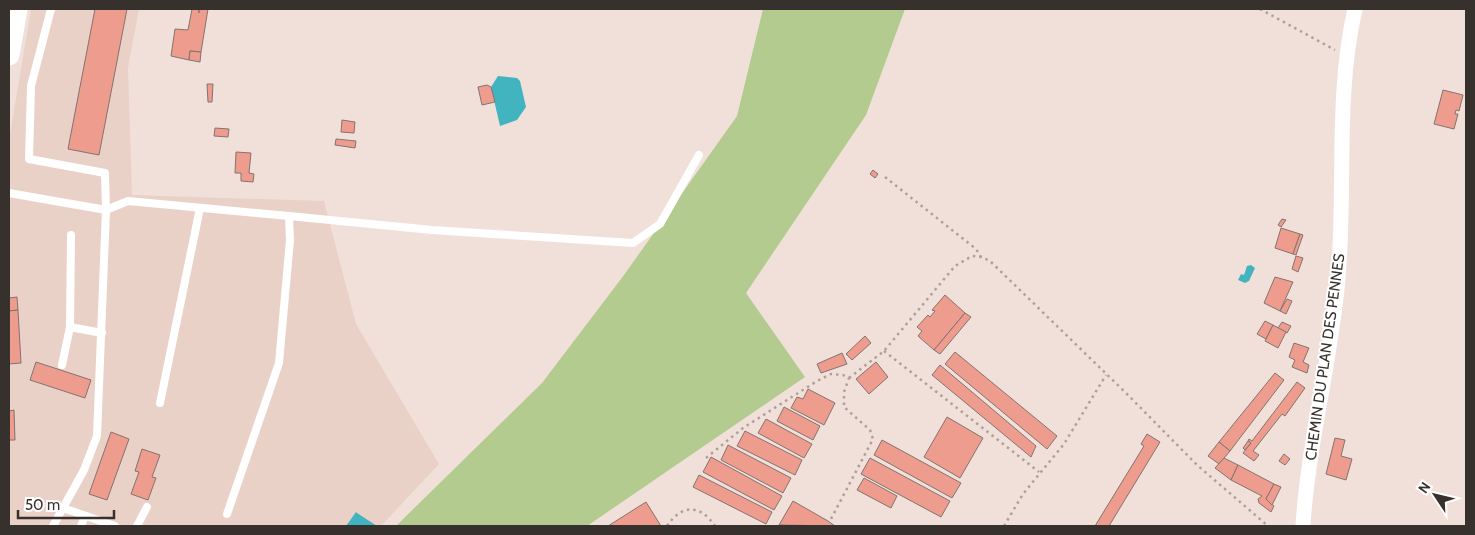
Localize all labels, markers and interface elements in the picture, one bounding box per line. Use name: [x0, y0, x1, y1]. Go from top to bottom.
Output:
street label: CHEMIN DU PLAN DES PENNES: [1302, 252, 1348, 462]
north arrow: [1410, 470, 1460, 520]
text: N: [1414, 478, 1435, 497]
scale bar: [18, 488, 114, 520]
text: 50 m: [25, 496, 60, 514]

